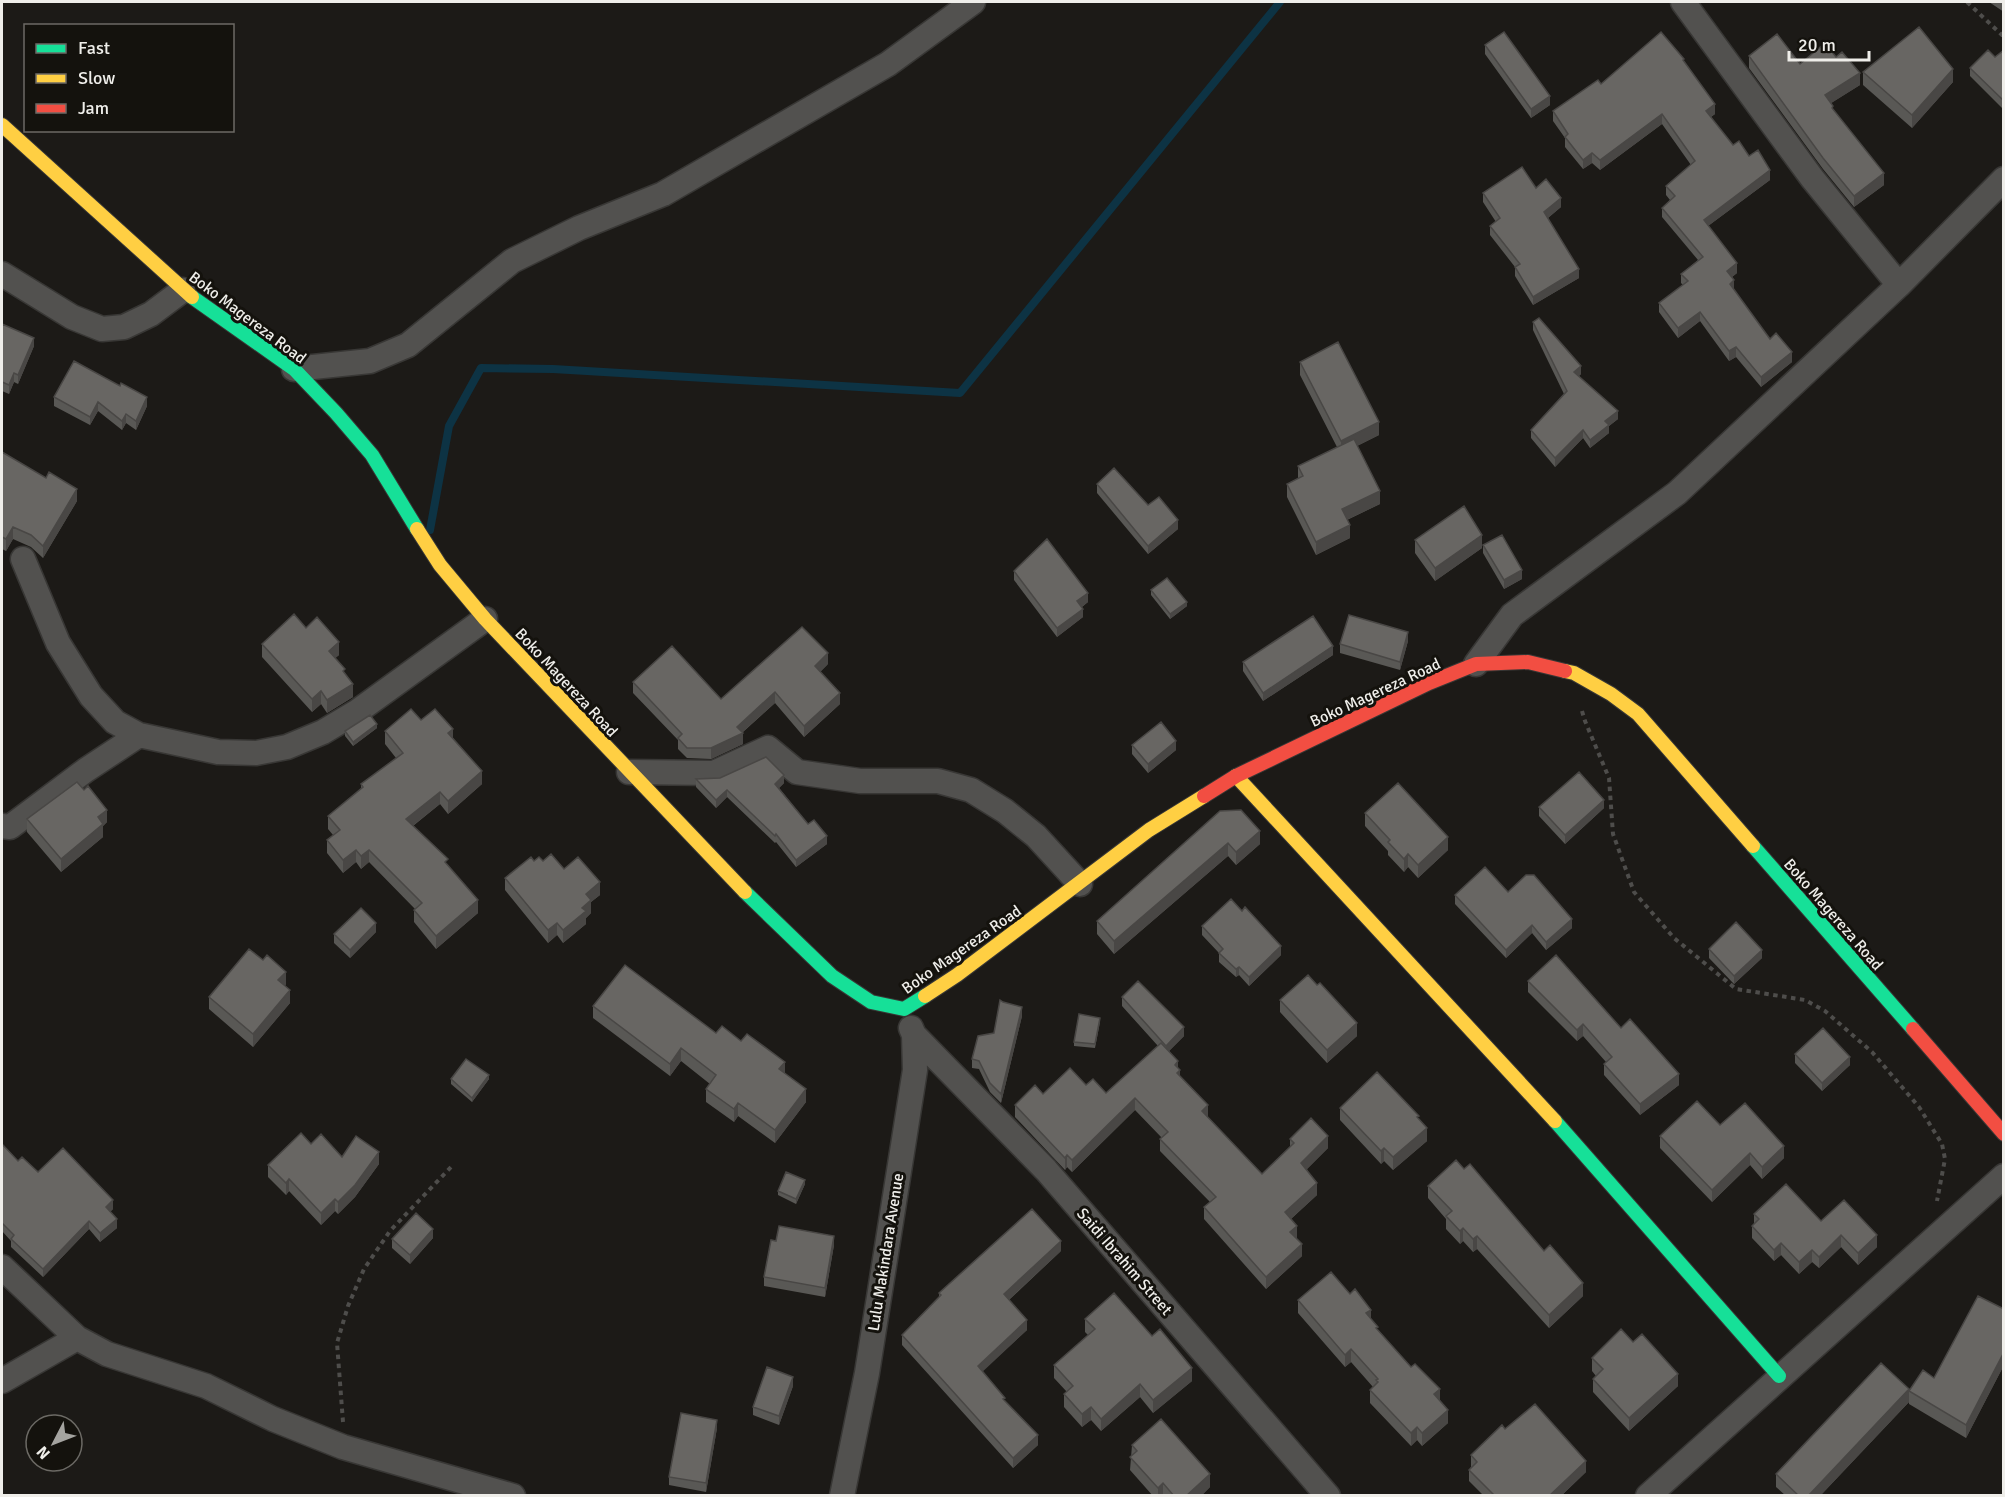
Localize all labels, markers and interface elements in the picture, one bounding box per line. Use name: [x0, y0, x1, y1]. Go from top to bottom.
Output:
legend: [24, 24, 234, 132]
scale bar: [1789, 24, 1868, 62]
text: 20 m: [1798, 34, 1836, 56]
text: Fast: [78, 37, 110, 59]
text: Slow: [78, 67, 115, 89]
text: Jam: [78, 97, 109, 119]
street label: Boko Magereza Road: [185, 267, 310, 368]
street label: Boko Magereza Road: [511, 624, 622, 741]
street label: Boko Magereza Road: [1307, 654, 1444, 732]
street label: Boko Magereza Road: [1779, 855, 1887, 975]
street label: Boko Magereza Road: [898, 901, 1025, 999]
street label: Lulu Makindara Avenue: [864, 1172, 908, 1333]
street label: Saidi Ibrahim Street: [1072, 1204, 1177, 1320]
north arrow: [24, 1413, 84, 1473]
text: N: [32, 1442, 55, 1463]

